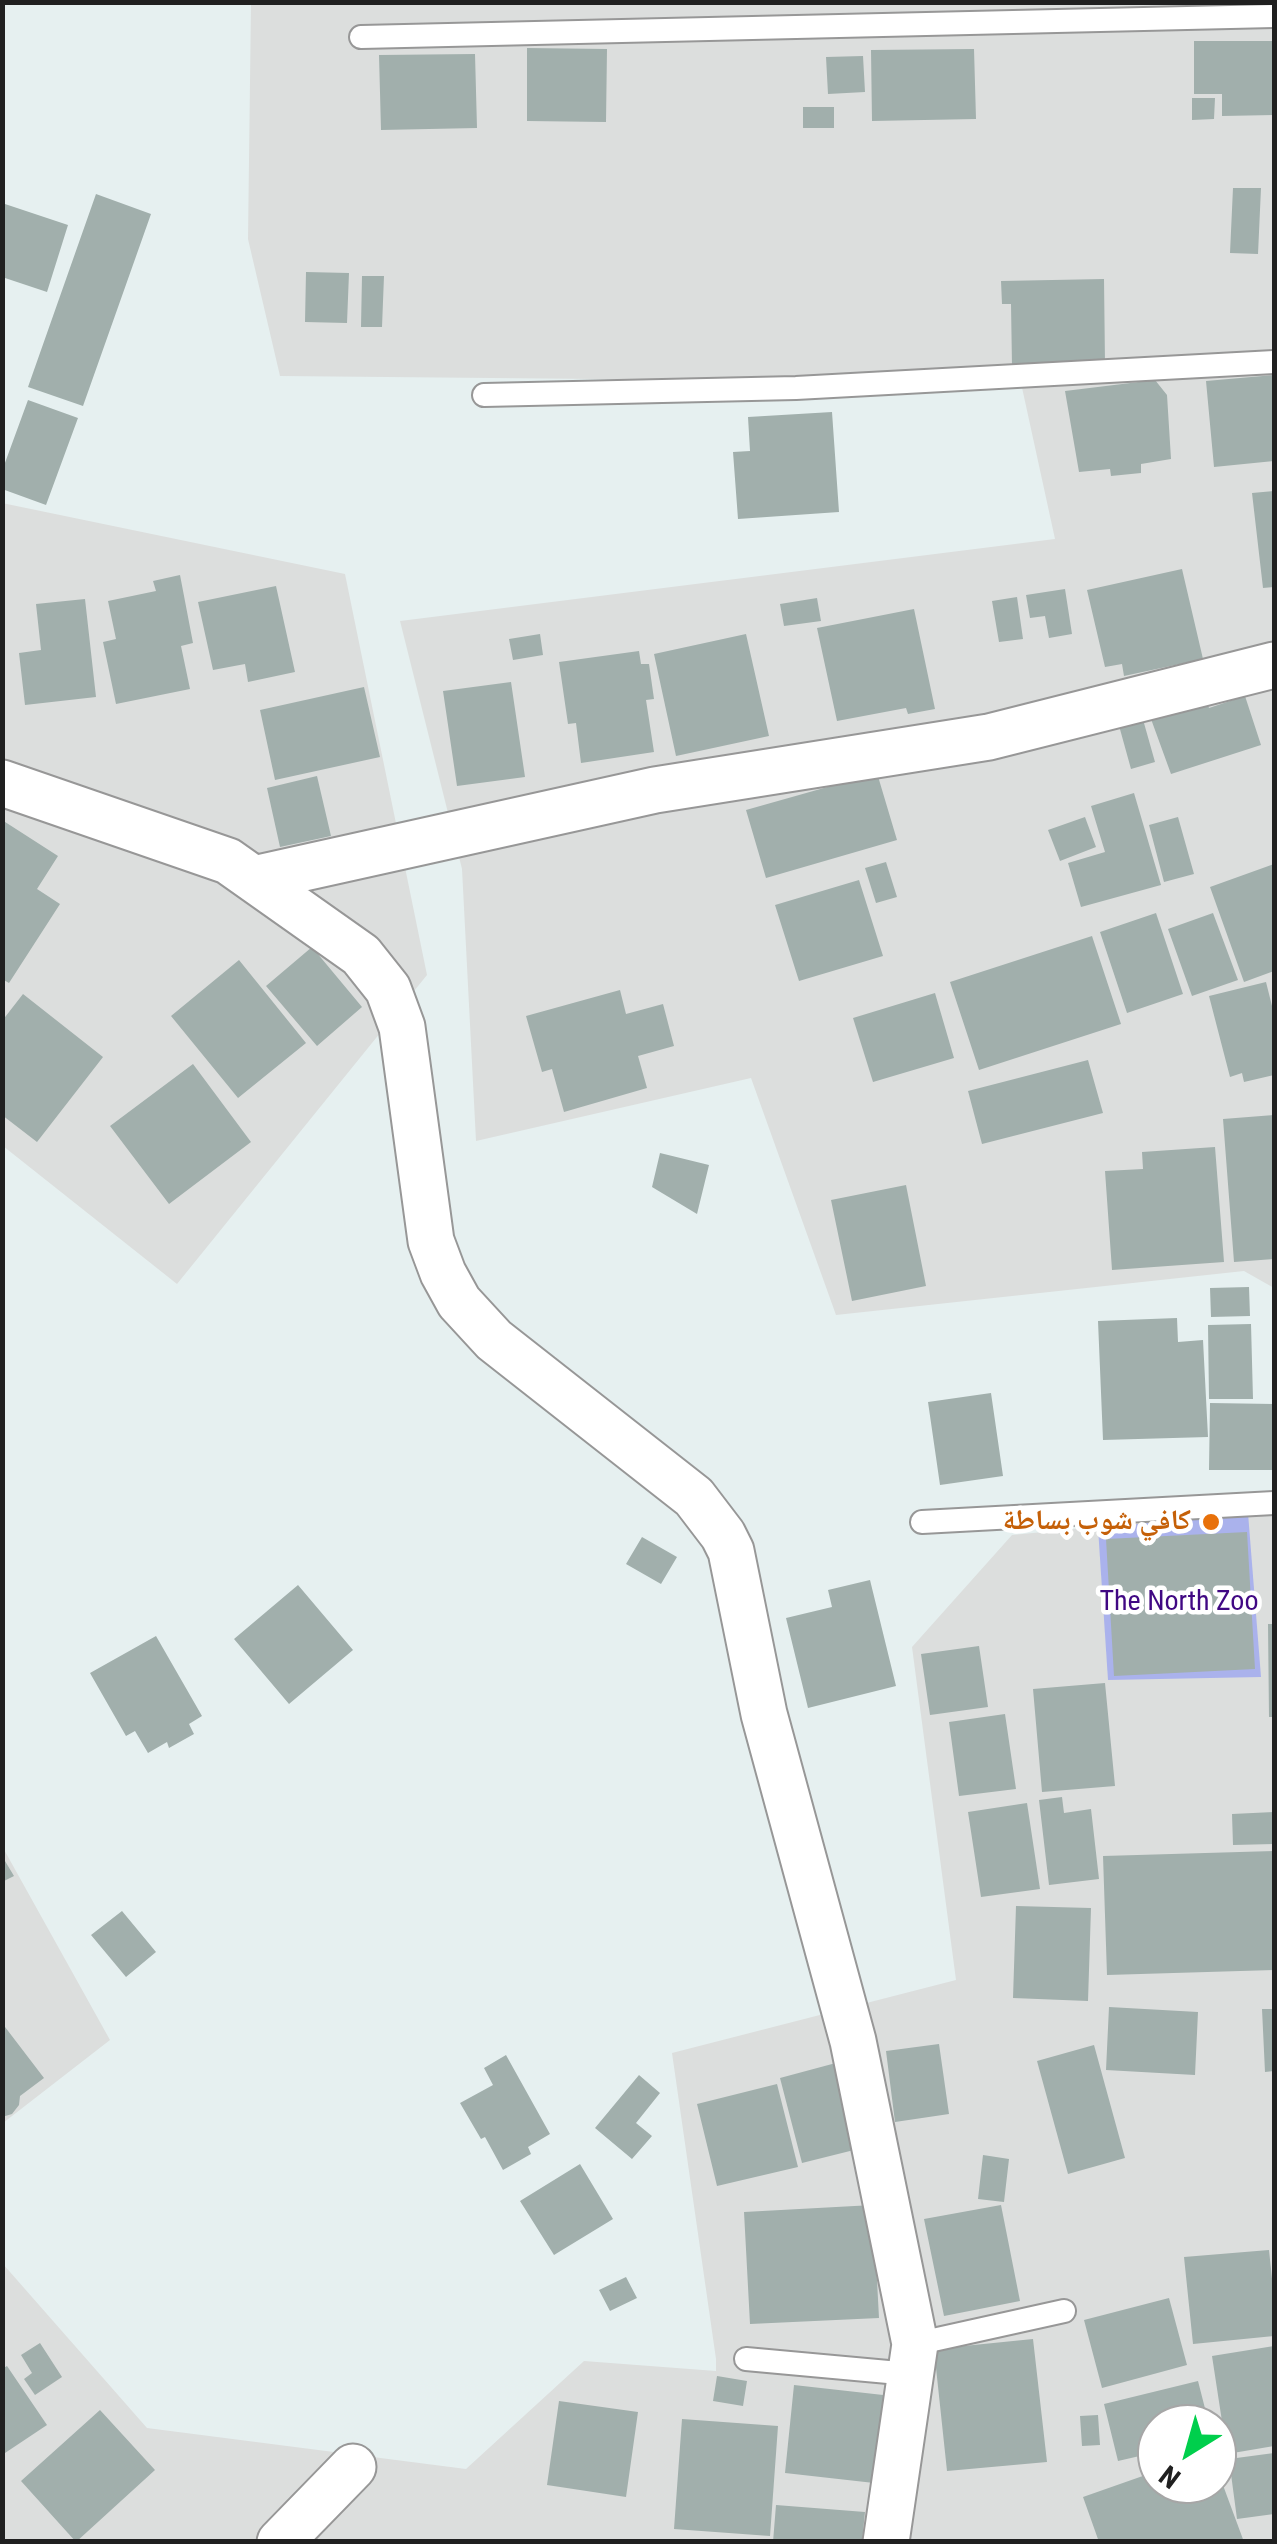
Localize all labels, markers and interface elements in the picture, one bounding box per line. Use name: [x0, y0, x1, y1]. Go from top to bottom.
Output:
place label: كافي شوب بساطة: [1003, 1505, 1191, 1539]
marker: كافي شوب بساطة: [1200, 1511, 1222, 1533]
park label: The North Zoo: [1100, 1586, 1258, 1620]
north arrow: [1137, 2404, 1237, 2504]
text: N: [1153, 2458, 1187, 2495]

